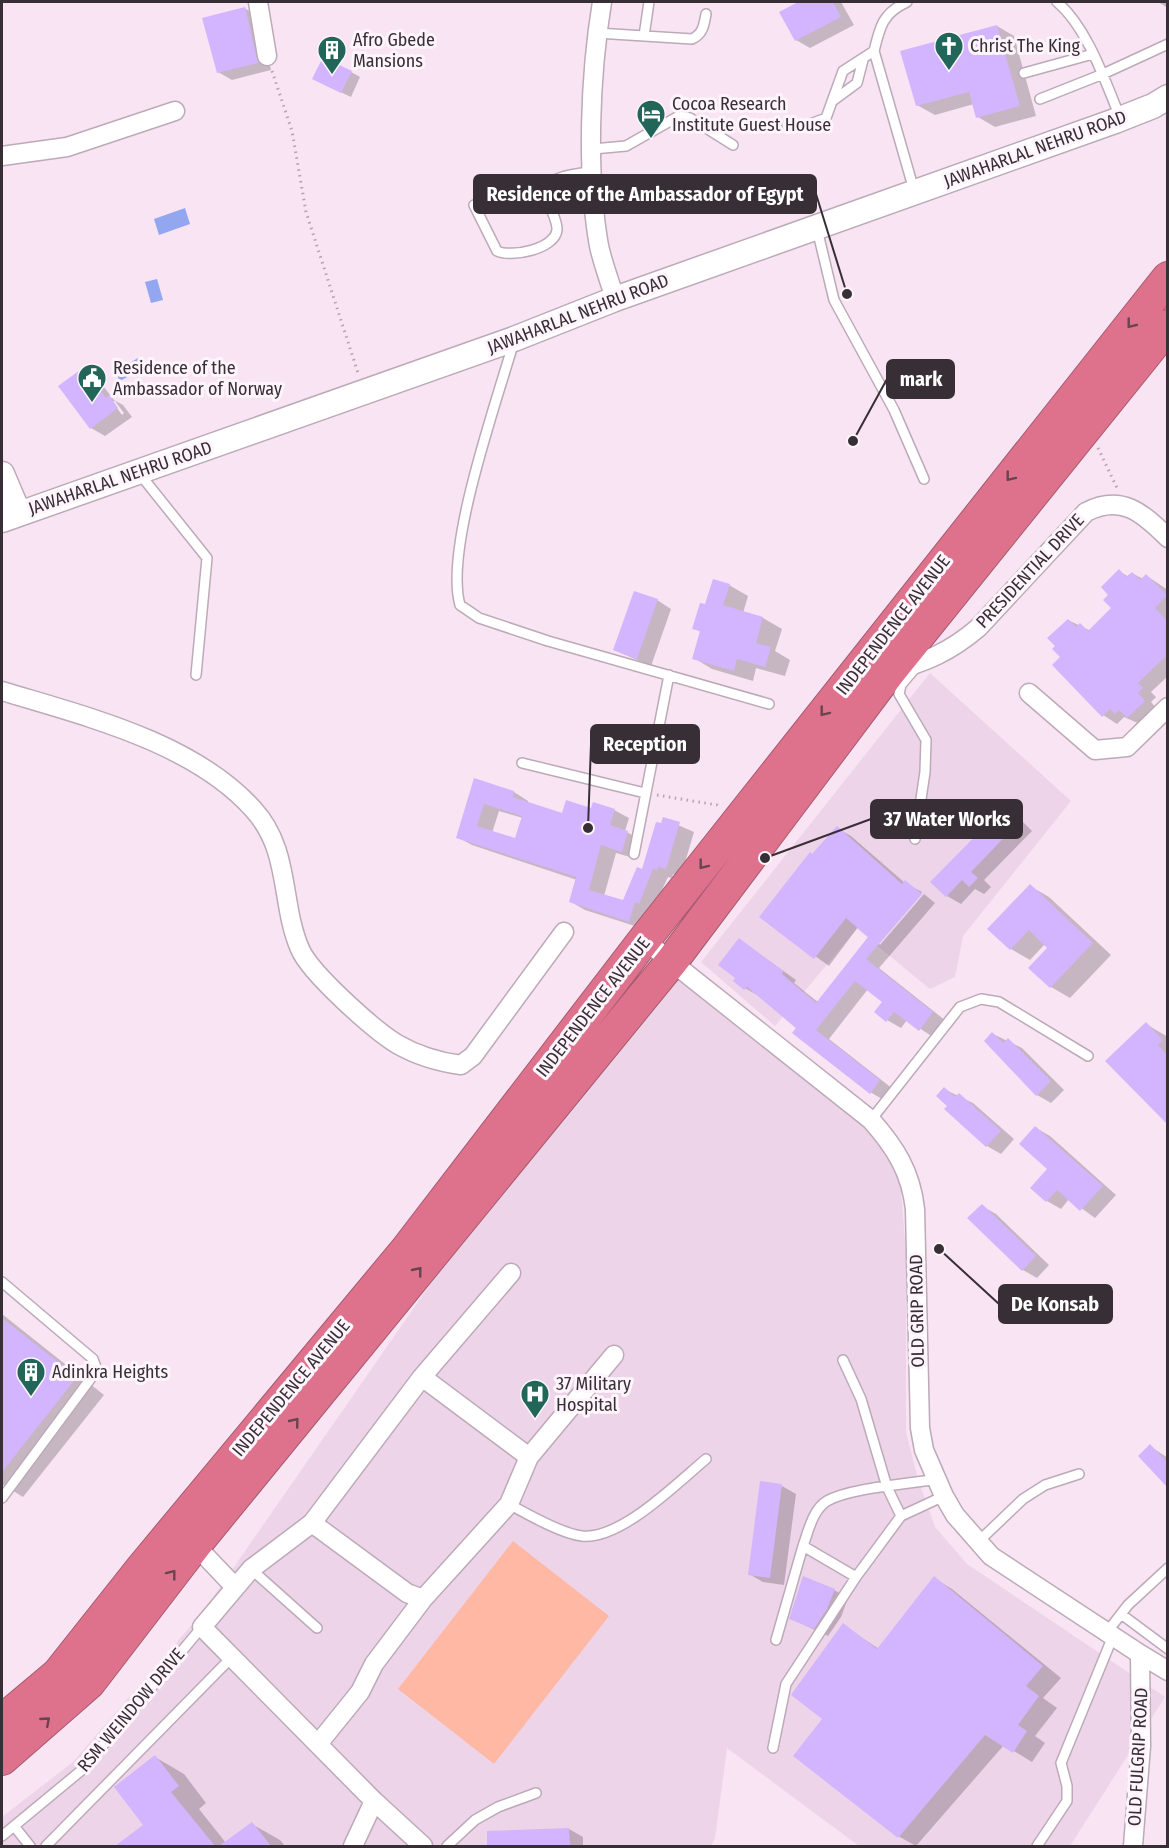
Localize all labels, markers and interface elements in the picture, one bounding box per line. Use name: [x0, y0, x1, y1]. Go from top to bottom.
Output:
place label: Afro Gbede Mansions: [353, 29, 435, 72]
church icon: Christ The King: [933, 30, 965, 72]
building icon: Afro Gbede Mansions: [316, 34, 348, 76]
place label: Christ The King: [970, 35, 1081, 57]
place label: Cocoa Research Institute Guest House: [672, 93, 831, 136]
hotel icon: Cocoa Research Institute Guest House: [635, 98, 667, 140]
street label: JAWAHARLAL NEHRU ROAD: [941, 106, 1129, 192]
callout: Residence of the Ambassador of Egypt: [474, 175, 816, 213]
text: Residence of the Ambassador of Egypt: [486, 182, 805, 206]
street label: JAWAHARLAL NEHRU ROAD: [484, 269, 672, 359]
one-way arrow: [1128, 317, 1139, 328]
place label: Residence of the Ambassador of Norway: [113, 357, 282, 400]
callout: mark: [887, 360, 954, 398]
public building icon: Residence of the Ambassador of Norway: [76, 362, 108, 404]
text: mark: [900, 367, 943, 391]
street label: JAWAHARLAL NEHRU ROAD: [25, 436, 215, 520]
one-way arrow: [1007, 470, 1018, 481]
street label: PRESIDENTIAL DRIVE: [971, 509, 1089, 633]
street label: INDEPENDENCE AVENUE: [831, 551, 955, 699]
one-way arrow: [821, 705, 832, 716]
callout: Reception: [591, 725, 699, 763]
text: Reception: [603, 732, 687, 756]
callout: 37 Water Works: [871, 800, 1022, 838]
text: 37 Water Works: [882, 807, 1011, 831]
one-way arrow: [700, 858, 711, 869]
street label: INDEPENDENCE AVENUE: [531, 933, 655, 1081]
street label: OLD GRIP ROAD: [905, 1254, 929, 1368]
one-way arrow: [411, 1266, 422, 1277]
callout: De Konsab: [999, 1285, 1112, 1323]
text: De Konsab: [1011, 1292, 1099, 1316]
street label: INDEPENDENCE AVENUE: [227, 1315, 355, 1461]
building icon: Adinkra Heights: [15, 1356, 47, 1398]
place label: Adinkra Heights: [52, 1361, 168, 1383]
place label: 37 Military Hospital: [556, 1373, 631, 1416]
hospital icon: 37 Military Hospital: [519, 1378, 551, 1420]
one-way arrow: [288, 1418, 299, 1429]
one-way arrow: [165, 1569, 176, 1580]
street label: RSM WEINDOW DRIVE: [73, 1644, 189, 1776]
street label: OLD FULGRIP ROAD: [1123, 1687, 1153, 1827]
one-way arrow: [39, 1717, 50, 1728]

